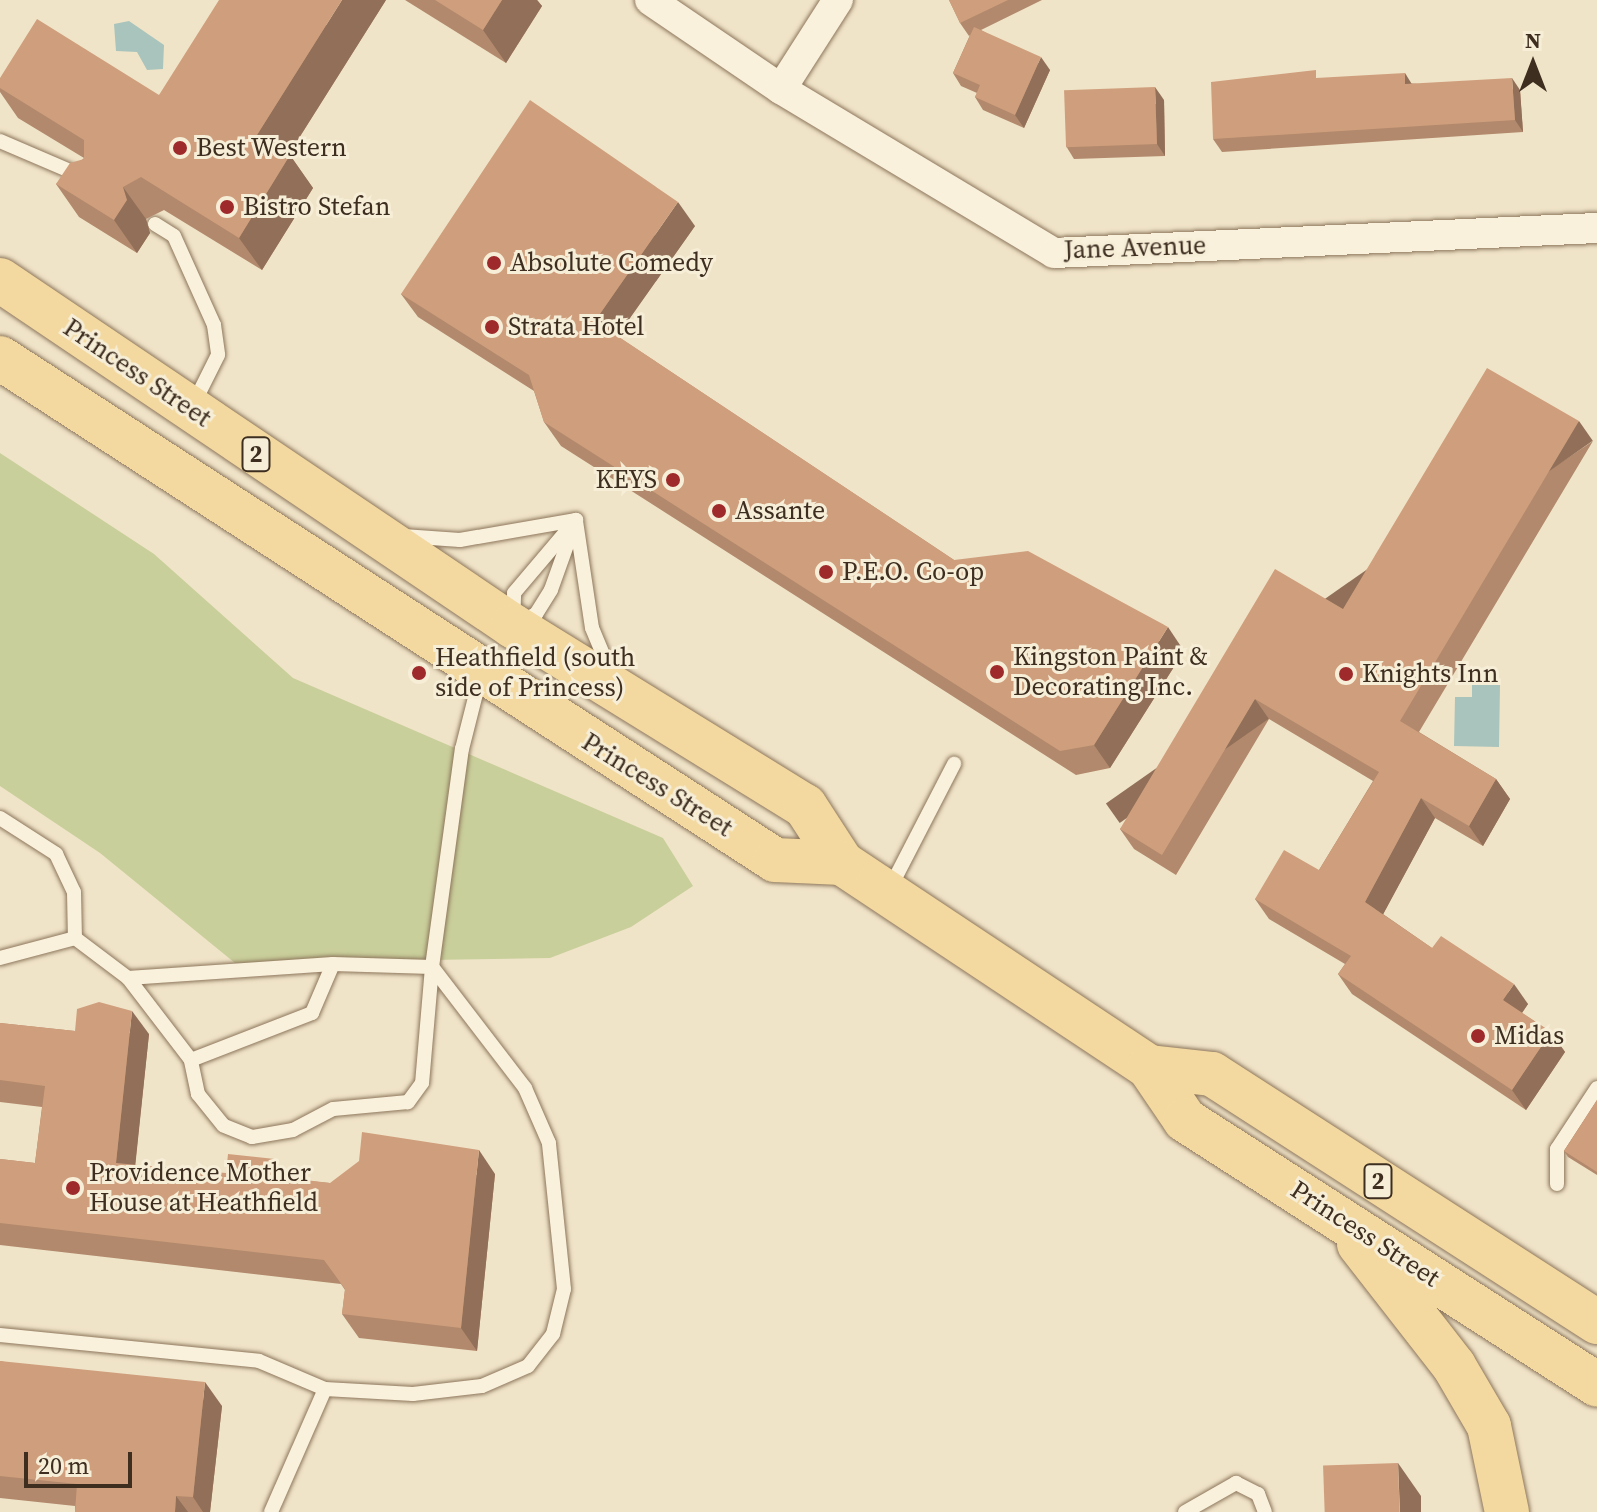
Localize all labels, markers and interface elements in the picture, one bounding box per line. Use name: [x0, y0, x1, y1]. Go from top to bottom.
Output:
north arrow: [1493, 24, 1573, 104]
text: N: [1525, 25, 1541, 55]
place label: Best Western: [196, 132, 348, 164]
marker: Best Western: [171, 139, 189, 157]
place label: Bistro Stefan: [243, 191, 390, 223]
marker: Bistro Stefan: [218, 198, 236, 216]
street label: Jane Avenue: [1063, 230, 1207, 266]
place label: Absolute Comedy: [510, 247, 713, 279]
marker: Absolute Comedy: [485, 254, 503, 272]
place label: Strata Hotel: [508, 311, 644, 343]
street label: Princess Street: [57, 312, 217, 434]
marker: Strata Hotel: [483, 318, 501, 336]
road number: 2: [240, 434, 272, 474]
place label: KEYS: [596, 464, 657, 496]
marker: KEYS: [664, 471, 682, 489]
place label: Assante: [735, 495, 825, 527]
marker: Assante: [710, 502, 728, 520]
place label: P.E.O. Co-op: [842, 556, 984, 588]
marker: P.E.O. Co-op: [817, 563, 835, 581]
place label: Kingston Paint & Decorating Inc.: [1013, 641, 1208, 702]
place label: Heathfield (south side of Princess): [435, 642, 635, 704]
place label: Knights Inn: [1362, 658, 1498, 690]
marker: Kingston Paint & Decorating Inc.: [988, 663, 1006, 681]
marker: Heathfield (south side of Princess): [410, 664, 428, 682]
marker: Knights Inn: [1337, 665, 1355, 683]
street label: Princess Street: [576, 726, 738, 844]
place label: Midas: [1494, 1020, 1564, 1052]
marker: Midas: [1469, 1027, 1487, 1045]
place label: Providence Mother House at Heathfield: [89, 1157, 318, 1218]
road number: 2: [1362, 1161, 1394, 1201]
street label: Princess Street: [1285, 1174, 1445, 1294]
marker: Providence Mother House at Heathfield: [64, 1179, 82, 1197]
scale bar: [28, 1436, 136, 1486]
text: 20 m: [38, 1449, 89, 1482]

